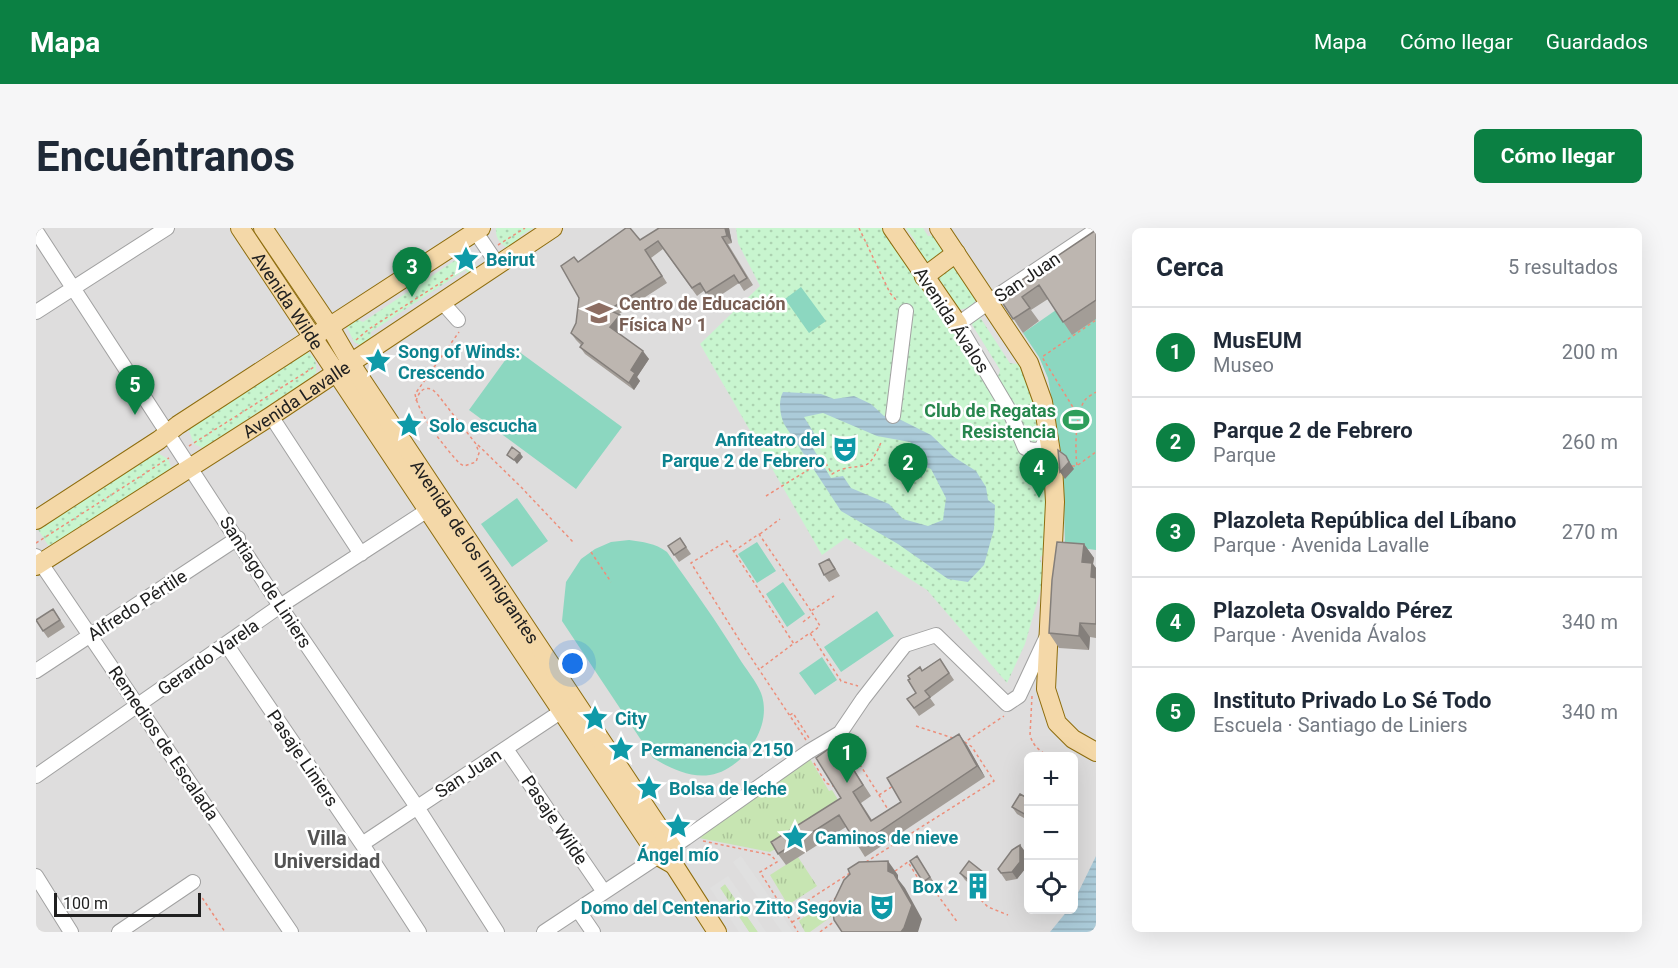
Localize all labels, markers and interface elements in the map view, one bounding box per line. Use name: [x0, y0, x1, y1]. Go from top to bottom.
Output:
text: Mapa: [30, 26, 100, 59]
text: Mapa: [1314, 30, 1367, 54]
text: Cómo llegar: [1400, 30, 1513, 54]
text: Guardados: [1546, 30, 1648, 54]
button: Cómo llegar: [1474, 129, 1642, 183]
text: Encuéntranos: [36, 132, 295, 181]
place icon: Beirut: [451, 244, 481, 274]
street label: San Juan: [990, 247, 1064, 307]
street label: Avenida Wilde: [248, 248, 328, 353]
pin: 3: [392, 248, 431, 297]
place label: Beirut: [486, 249, 535, 270]
text: Cerca: [1156, 252, 1224, 282]
text: 5 resultados: [1508, 255, 1618, 279]
street label: Avenida Ávalos: [910, 263, 994, 377]
place label: Centro de Educación Física Nº 1: [619, 293, 786, 335]
school or university icon: Centro de Educación Física Nº 1: [584, 298, 614, 328]
text: MusEUM: [1213, 328, 1302, 353]
text: 1: [1170, 340, 1181, 364]
text: 200 m: [1562, 340, 1618, 364]
place label: Song of Winds: Crescendo: [398, 341, 520, 383]
place icon: Song of Winds: Crescendo: [363, 346, 393, 376]
text: Museo: [1213, 353, 1274, 377]
street label: Avenida Lavalle: [238, 356, 354, 442]
pin: 5: [116, 366, 154, 415]
place label: Club de Regatas Resistencia: [924, 400, 1056, 442]
sports icon: Club de Regatas Resistencia: [1061, 405, 1091, 435]
place icon: Solo escucha: [394, 410, 424, 440]
place label: Solo escucha: [429, 415, 538, 436]
text: Parque 2 de Febrero: [1213, 418, 1413, 443]
place label: Anfiteatro del Parque 2 de Febrero: [662, 429, 825, 471]
text: 2: [1170, 430, 1181, 454]
text: 260 m: [1562, 430, 1618, 454]
theatre icon: Anfiteatro del Parque 2 de Febrero: [830, 434, 860, 464]
text: Parque: [1213, 443, 1276, 467]
pin: 2: [888, 444, 928, 493]
pin: 4: [1020, 448, 1058, 498]
street label: Avenida de los Inmigrantes: [407, 455, 544, 647]
text: Plazoleta República del Líbano: [1213, 508, 1516, 533]
street label: Santiago de Liniers: [216, 512, 316, 652]
text: 3: [1170, 520, 1181, 544]
text: 270 m: [1562, 520, 1618, 544]
text: Parque · Avenida Lavalle: [1213, 533, 1429, 557]
street label: Alfredo Pértile: [83, 565, 191, 645]
text: Plazoleta Osvaldo Pérez: [1213, 598, 1453, 623]
text: 4: [1170, 610, 1181, 634]
text: 340 m: [1562, 610, 1618, 634]
street label: Gerardo Varela: [153, 614, 263, 700]
text: Parque · Avenida Ávalos: [1213, 623, 1426, 647]
your location: [558, 649, 587, 678]
street label: Remedios de Escalada: [105, 662, 223, 824]
text: Instituto Privado Lo Sé Todo: [1213, 688, 1491, 713]
text: 5: [1170, 700, 1181, 724]
text: 340 m: [1562, 700, 1618, 724]
place icon: City: [580, 703, 610, 733]
street label: Pasaje Liniers: [263, 706, 343, 810]
place label: City: [615, 708, 648, 729]
text: Escuela · Santiago de Liniers: [1213, 713, 1467, 737]
place icon: Permanencia 2150: [606, 734, 636, 764]
pin: 1: [828, 734, 866, 783]
place label: Permanencia 2150: [641, 739, 793, 760]
street label: San Juan: [431, 744, 505, 802]
map controls: [1024, 752, 1078, 914]
button: +: [1024, 752, 1078, 806]
street label: Pasaje Wilde: [518, 771, 592, 869]
place icon: Bolsa de leche: [634, 773, 664, 803]
place label: Bolsa de leche: [669, 778, 787, 799]
button: −: [1024, 806, 1078, 860]
place icon: Ángel mío: [663, 811, 693, 841]
place icon: Caminos de nieve: [780, 822, 810, 852]
district label: Villa Universidad: [274, 826, 380, 873]
place label: Caminos de nieve: [815, 827, 959, 848]
place label: Ángel mío: [637, 844, 719, 865]
button: locate: [1024, 860, 1078, 914]
building icon: Box 2: [963, 871, 993, 901]
place label: Box 2: [913, 876, 958, 897]
scale bar: [54, 890, 201, 918]
theatre icon: Domo del Centenario Zitto Segovia: [867, 892, 897, 922]
text: 100 m: [63, 894, 108, 913]
place label: Domo del Centenario Zitto Segovia: [581, 897, 862, 918]

